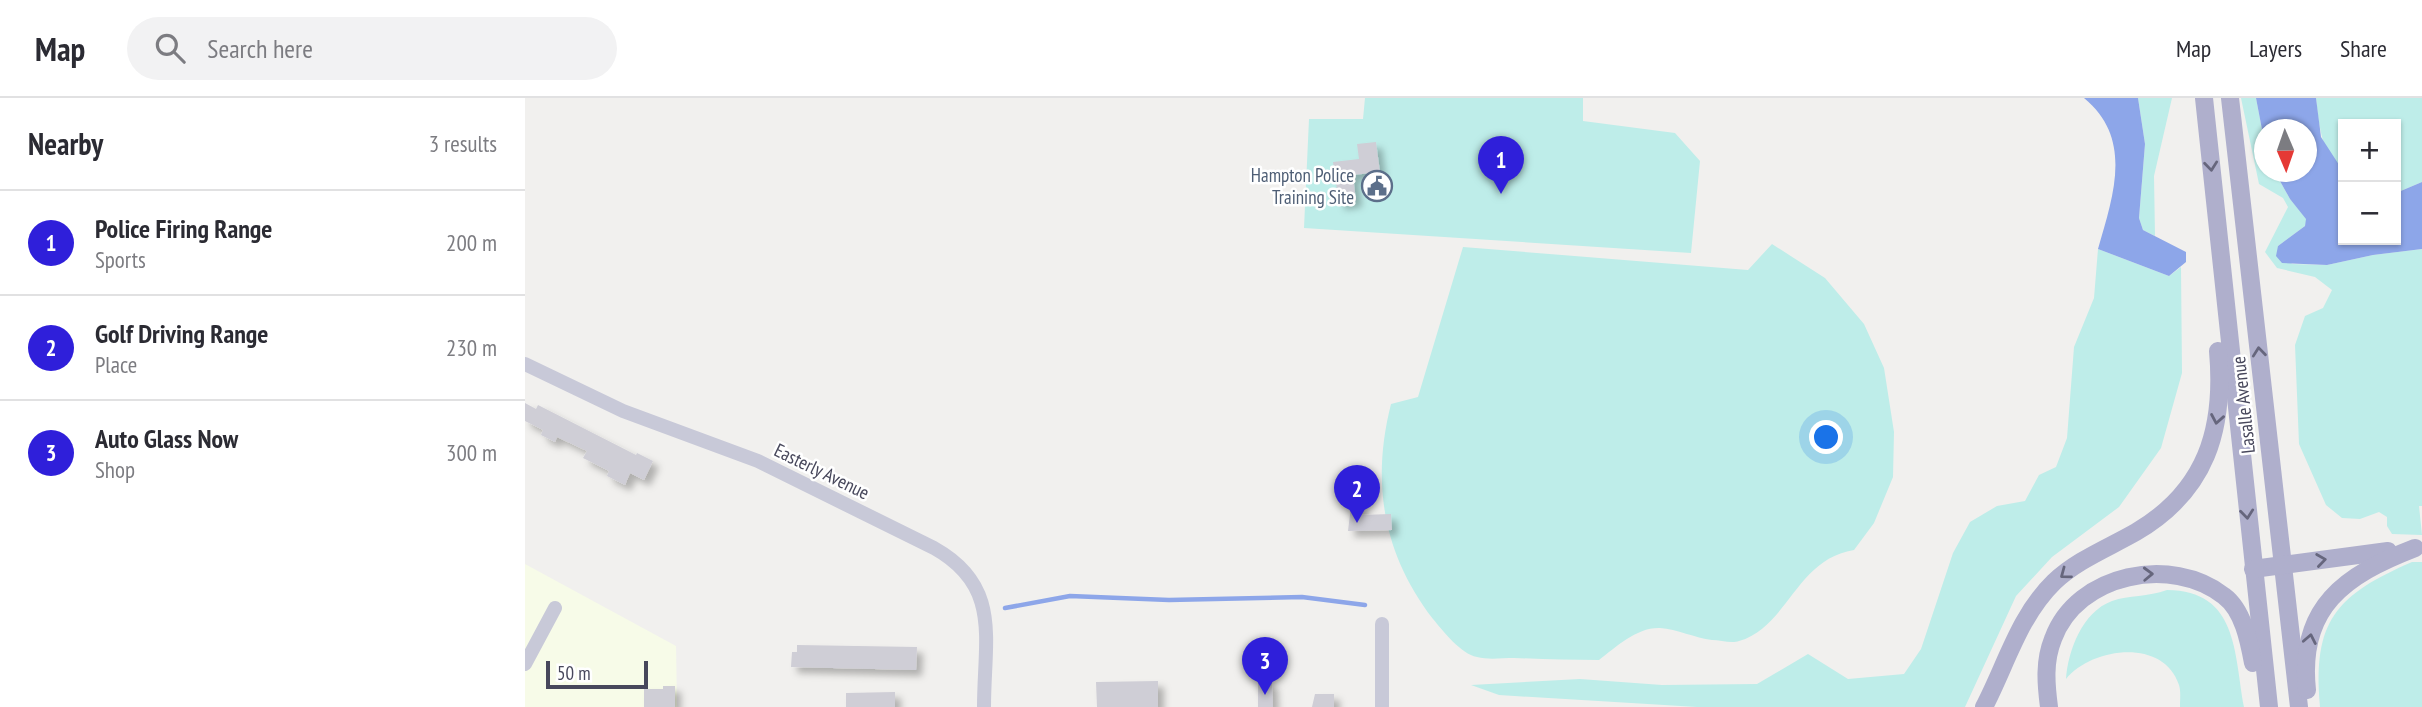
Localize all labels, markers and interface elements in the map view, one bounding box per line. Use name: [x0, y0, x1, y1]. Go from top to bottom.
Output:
search box: [127, 17, 617, 80]
text: Map: [35, 27, 85, 70]
icon: search: [151, 29, 189, 67]
text: Search here: [207, 32, 313, 65]
text: Map: [2176, 33, 2211, 64]
text: Layers: [2249, 33, 2302, 64]
text: Share: [2340, 33, 2387, 64]
north arrow: [2254, 119, 2317, 182]
map controls: [2338, 119, 2401, 245]
button: +: [2338, 119, 2401, 182]
text: Nearby: [28, 124, 103, 163]
text: 3 results: [429, 129, 497, 158]
pin: 1: [1478, 136, 1524, 194]
one-way arrow: [2203, 161, 2218, 172]
place label: Hampton Police Training Site: [1251, 163, 1354, 209]
public building icon: Hampton Police Training Site: [1360, 169, 1394, 203]
button: −: [2338, 182, 2401, 245]
text: Police Firing Range: [95, 212, 272, 245]
text: 1: [46, 228, 57, 257]
text: 200 m: [446, 228, 497, 257]
text: Sports: [95, 245, 146, 274]
text: Golf Driving Range: [95, 317, 268, 350]
text: 2: [46, 333, 57, 362]
text: 230 m: [446, 333, 497, 362]
one-way arrow: [2251, 346, 2266, 357]
text: Place: [95, 350, 137, 379]
street label: Lasalle Avenue: [2226, 355, 2260, 455]
one-way arrow: [2210, 413, 2225, 425]
your location: [1809, 420, 1843, 454]
text: Auto Glass Now: [95, 422, 238, 455]
text: 3: [46, 438, 57, 467]
text: 300 m: [446, 438, 497, 467]
street label: Easterly Avenue: [771, 438, 874, 504]
text: Shop: [95, 455, 135, 484]
pin: 2: [1334, 465, 1380, 523]
one-way arrow: [2239, 509, 2254, 520]
one-way arrow: [2315, 553, 2326, 568]
one-way arrow: [2060, 566, 2073, 578]
one-way arrow: [2143, 566, 2154, 581]
one-way arrow: [2301, 633, 2316, 645]
pin: 3: [1242, 637, 1288, 695]
scale bar: [546, 658, 647, 690]
text: 50 m: [557, 661, 591, 685]

